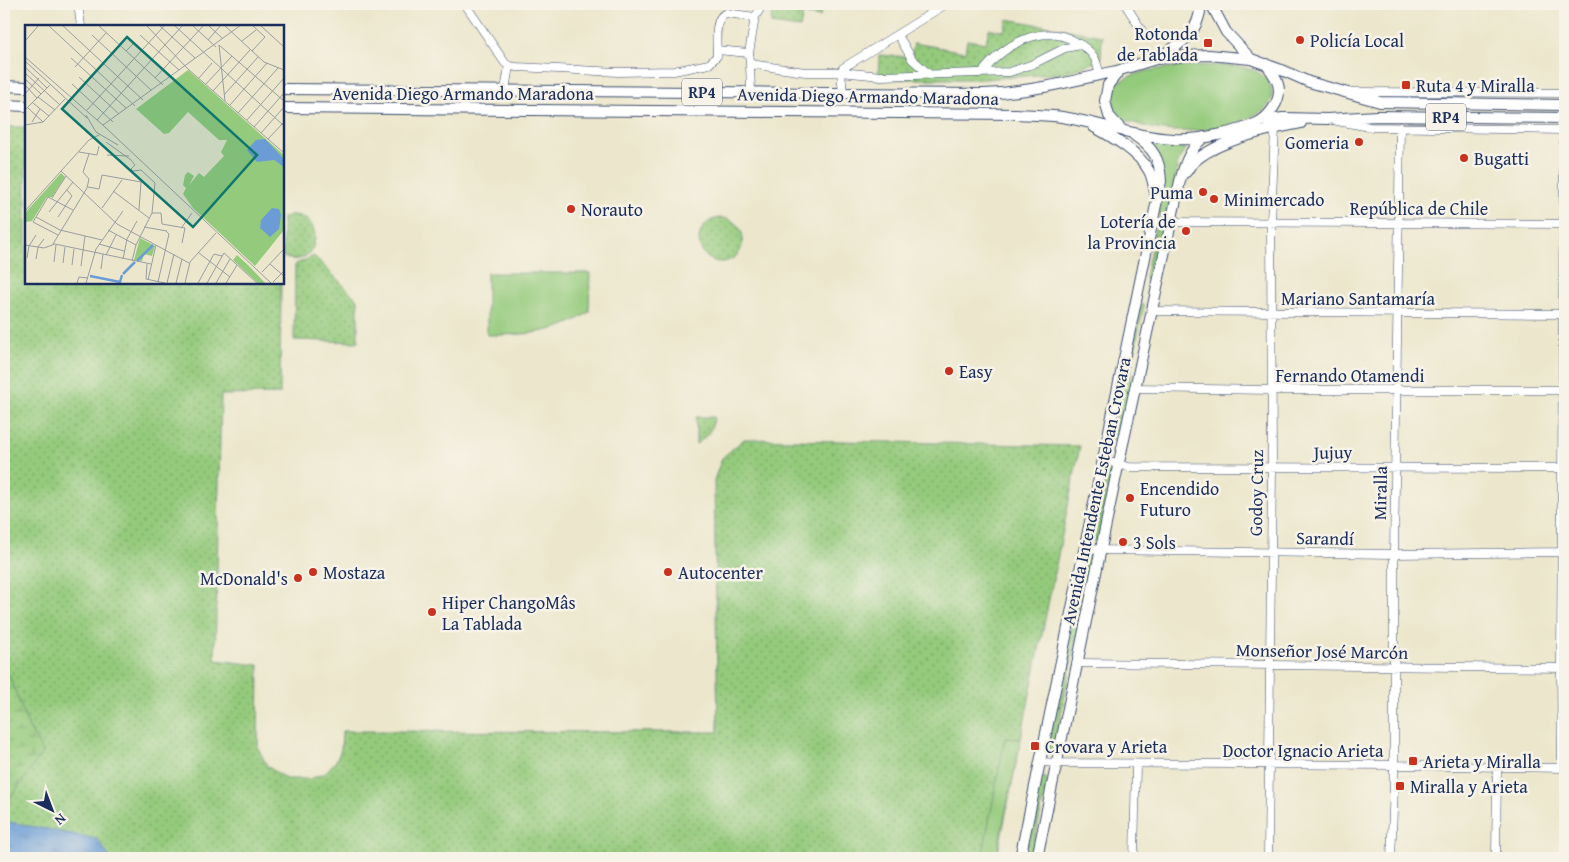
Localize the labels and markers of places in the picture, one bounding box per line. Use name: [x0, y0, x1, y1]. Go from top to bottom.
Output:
place label: Rotonda de Tablada: [1117, 20, 1198, 68]
place label: Policía Local: [1310, 27, 1404, 54]
marker: Policía Local: [1294, 34, 1306, 46]
marker: Rotonda de Tablada: [1202, 37, 1214, 49]
place label: Ruta 4 y Miralla: [1416, 72, 1535, 99]
marker: Ruta 4 y Miralla: [1400, 79, 1412, 91]
place label: Gomeria: [1285, 129, 1349, 156]
marker: Gomeria: [1353, 136, 1365, 148]
place label: Bugatti: [1474, 145, 1529, 172]
marker: Bugatti: [1458, 152, 1470, 164]
place label: Puma: [1150, 179, 1193, 206]
marker: Puma: [1197, 186, 1209, 198]
place label: Minimercado: [1224, 186, 1325, 213]
marker: Minimercado: [1208, 193, 1220, 205]
place label: Norauto: [581, 196, 643, 223]
marker: Norauto: [565, 203, 577, 215]
place label: Lotería de la Provincia: [1087, 208, 1176, 256]
marker: Lotería de la Provincia: [1180, 225, 1192, 237]
place label: Easy: [959, 358, 993, 385]
marker: Easy: [943, 365, 955, 377]
place label: Encendido Futuro: [1140, 475, 1219, 523]
marker: Encendido Futuro: [1124, 492, 1136, 504]
place label: 3 Sols: [1133, 529, 1176, 556]
marker: 3 Sols: [1117, 536, 1129, 548]
place label: Mostaza: [323, 559, 386, 586]
place label: Autocenter: [678, 559, 764, 586]
place label: McDonald's: [200, 565, 288, 592]
marker: Mostaza: [307, 566, 319, 578]
marker: Autocenter: [662, 566, 674, 578]
marker: McDonald's: [292, 572, 304, 584]
place label: Hiper ChangoMâs La Tablada: [442, 589, 576, 637]
marker: Hiper ChangoMâs La Tablada: [426, 606, 438, 618]
place label: Crovara y Arieta: [1045, 733, 1168, 760]
marker: Crovara y Arieta: [1029, 740, 1041, 752]
place label: Arieta y Miralla: [1423, 748, 1541, 775]
marker: Arieta y Miralla: [1407, 755, 1419, 767]
place label: Miralla y Arieta: [1410, 773, 1528, 800]
marker: Miralla y Arieta: [1394, 780, 1406, 792]

